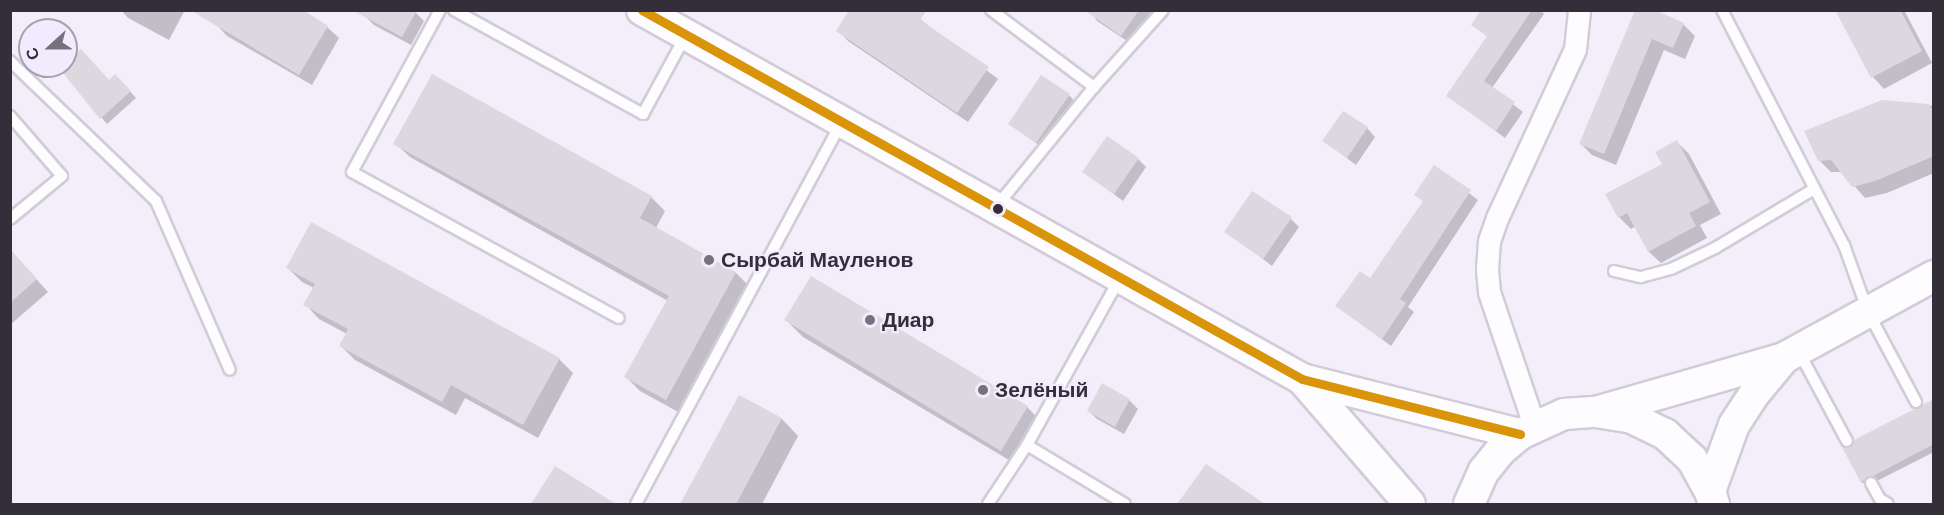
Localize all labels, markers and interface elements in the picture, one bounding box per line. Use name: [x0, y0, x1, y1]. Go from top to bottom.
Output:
north arrow: [18, 18, 78, 78]
text: С: [21, 45, 44, 63]
unlabelled marker: [992, 203, 1004, 215]
place label: Сырбай Мауленов: [721, 247, 913, 273]
marker: Сырбай Мауленов: [702, 253, 716, 267]
place label: Диар: [882, 307, 934, 333]
marker: Диар: [863, 313, 877, 327]
place label: Зелёный: [995, 377, 1088, 403]
marker: Зелёный: [976, 383, 990, 397]

